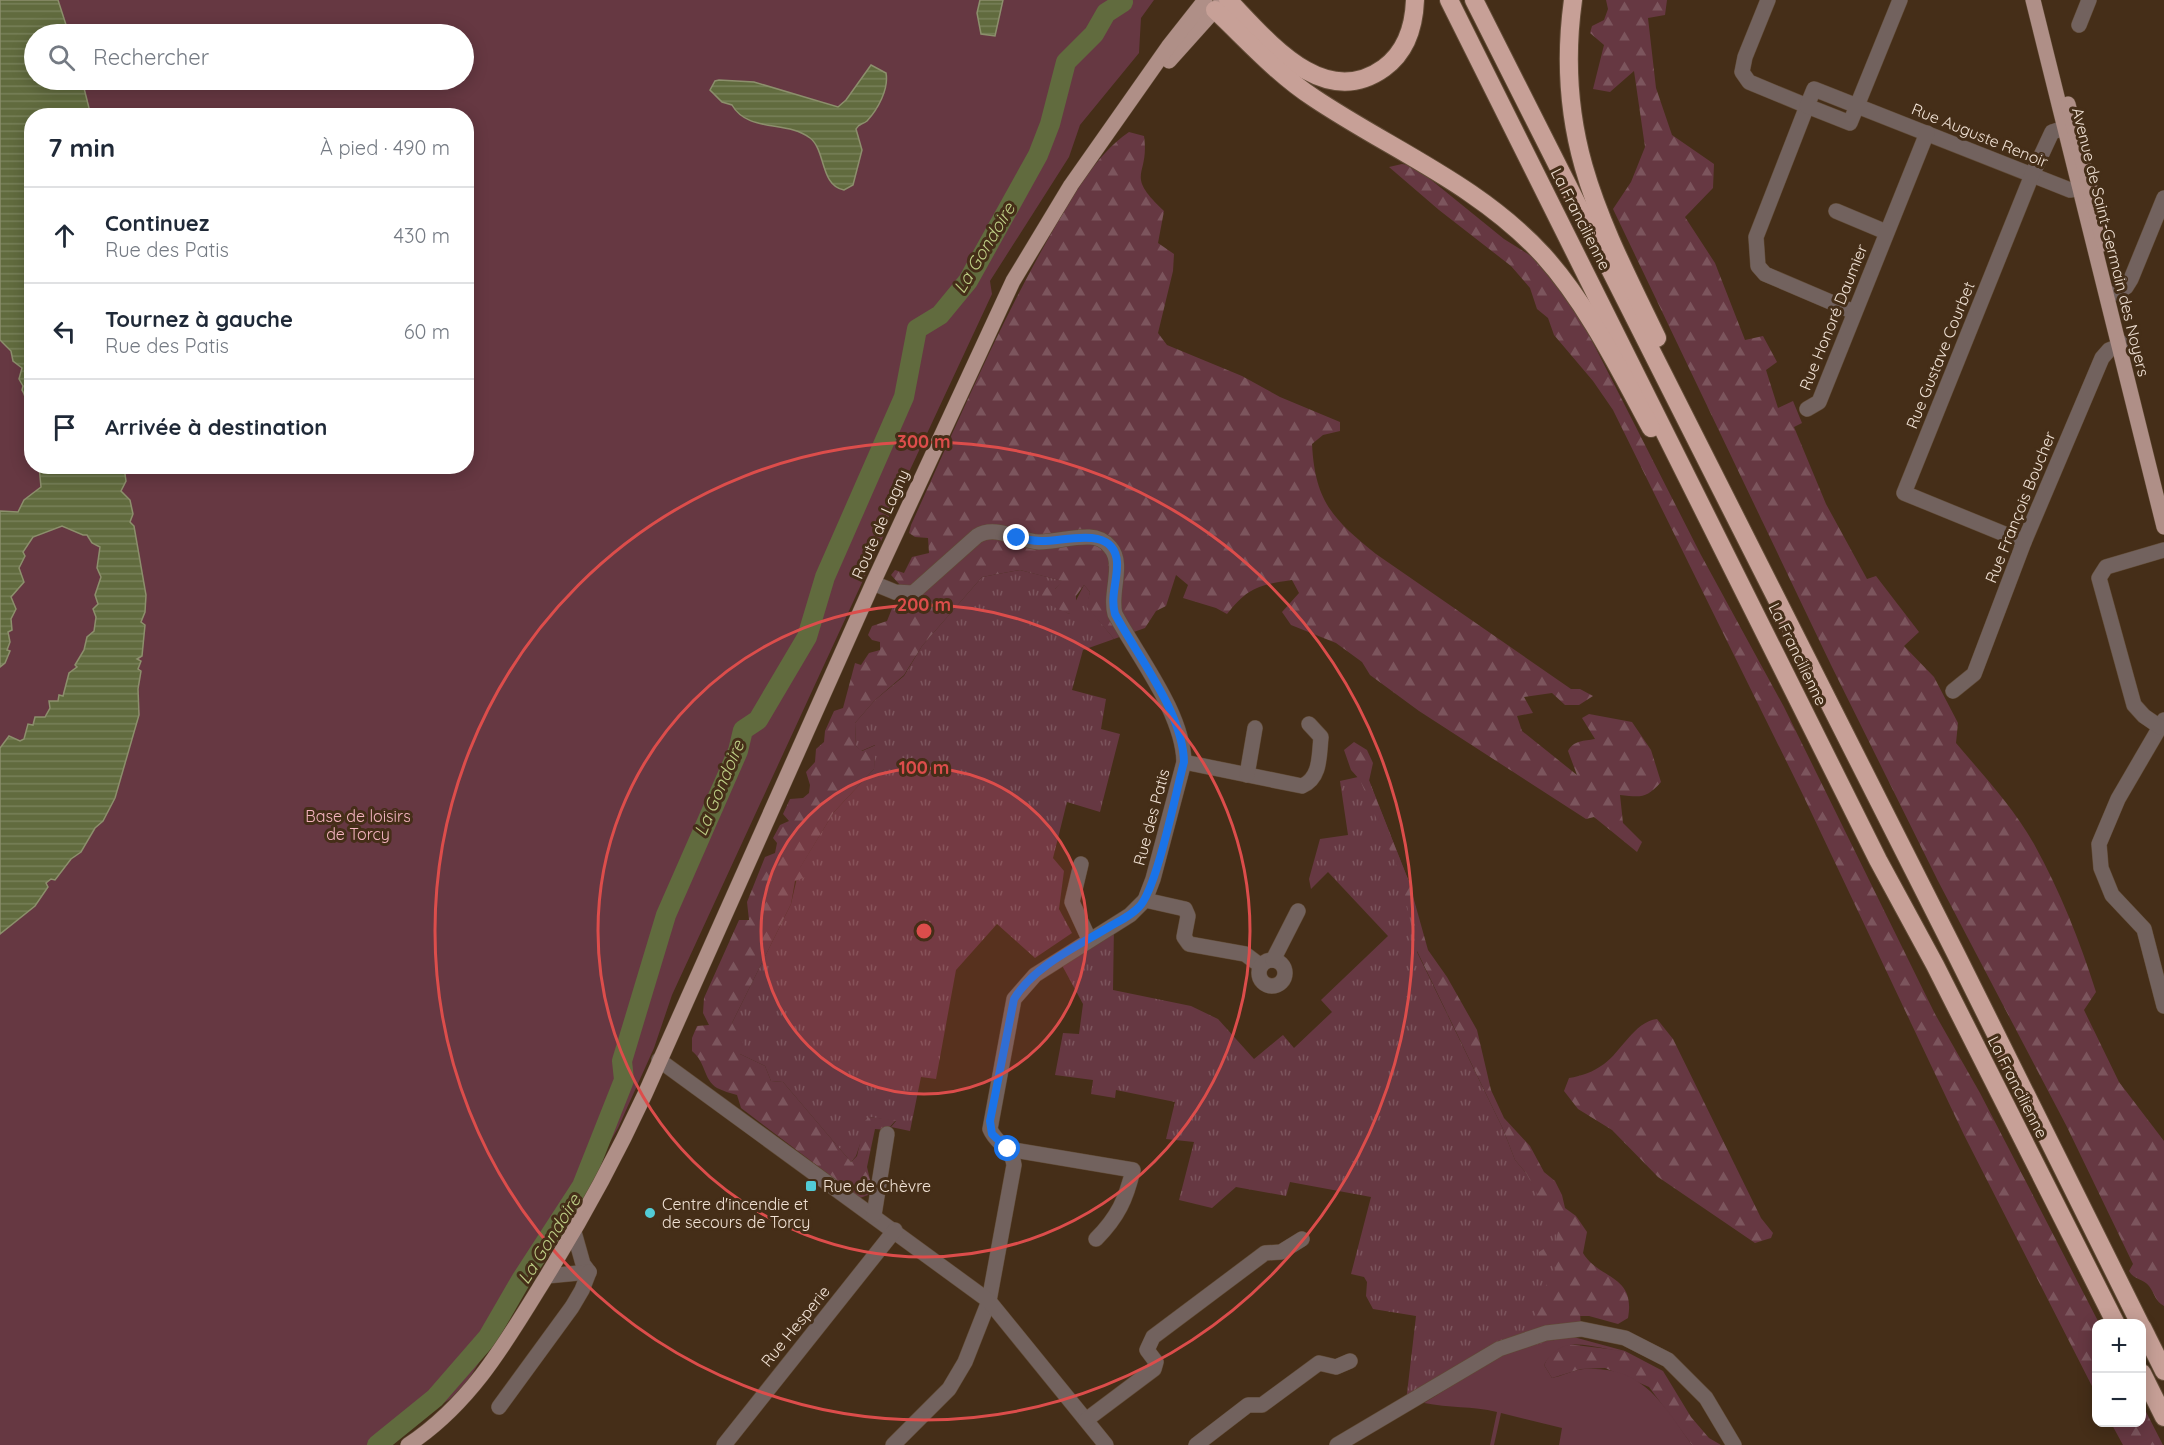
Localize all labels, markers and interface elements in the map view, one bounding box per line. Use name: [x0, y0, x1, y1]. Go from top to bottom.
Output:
search box: [24, 24, 474, 90]
icon: search: [45, 41, 78, 74]
text: Rechercher: [93, 43, 209, 71]
street label: Rue Auguste Renoir: [1909, 98, 2051, 172]
street label: Avenue de Saint-Germain des Noyers: [2068, 105, 2154, 379]
text: 7 min: [48, 131, 115, 164]
text: À pied · 490 m: [320, 135, 450, 160]
street label: La Francilienne: [1547, 165, 1615, 273]
water label: La Gondoire: [948, 198, 1020, 297]
text: Continuez: [105, 209, 209, 237]
icon: ahead: [48, 219, 81, 252]
text: 430 m: [393, 223, 450, 248]
text: Rue des Patis: [105, 237, 229, 262]
street label: Rue Honoré Daumier: [1795, 241, 1871, 393]
street label: Rue Gustave Courbet: [1901, 278, 1979, 432]
text: Tournez à gauche: [105, 305, 293, 333]
icon: left: [48, 315, 81, 348]
text: 60 m: [404, 319, 450, 344]
text: Rue des Patis: [105, 333, 229, 358]
icon: arrive: [48, 411, 81, 444]
text: Arrivée à destination: [105, 413, 327, 441]
street label: Rue François Boucher: [1980, 428, 2060, 586]
text: 300 m: [897, 430, 951, 453]
street label: Route de Lagny: [847, 466, 913, 582]
route end: [1003, 524, 1029, 550]
text: 200 m: [897, 593, 951, 616]
street label: La Francilienne: [1765, 599, 1831, 709]
water label: La Gondoire: [689, 736, 750, 839]
text: 100 m: [899, 756, 949, 779]
street label: Rue des Patis: [1129, 767, 1173, 867]
park label: Base de loisirs de Torcy: [305, 806, 411, 844]
centre of rings: [914, 921, 934, 941]
street label: La Francilienne: [1984, 1033, 2052, 1141]
route start: [994, 1135, 1020, 1161]
place label: Rue de Chèvre: [823, 1176, 931, 1196]
marker: Rue de Chèvre: [804, 1179, 818, 1193]
water label: La Gondoire: [512, 1189, 586, 1288]
place label: Centre d'incendie et de secours de Torcy: [662, 1194, 810, 1232]
marker: Centre d'incendie et de secours de Torcy: [643, 1206, 657, 1220]
street label: Rue Hesperie: [756, 1281, 834, 1371]
map controls: [2092, 1319, 2146, 1427]
button: +: [2092, 1319, 2146, 1373]
button: −: [2092, 1373, 2146, 1427]

